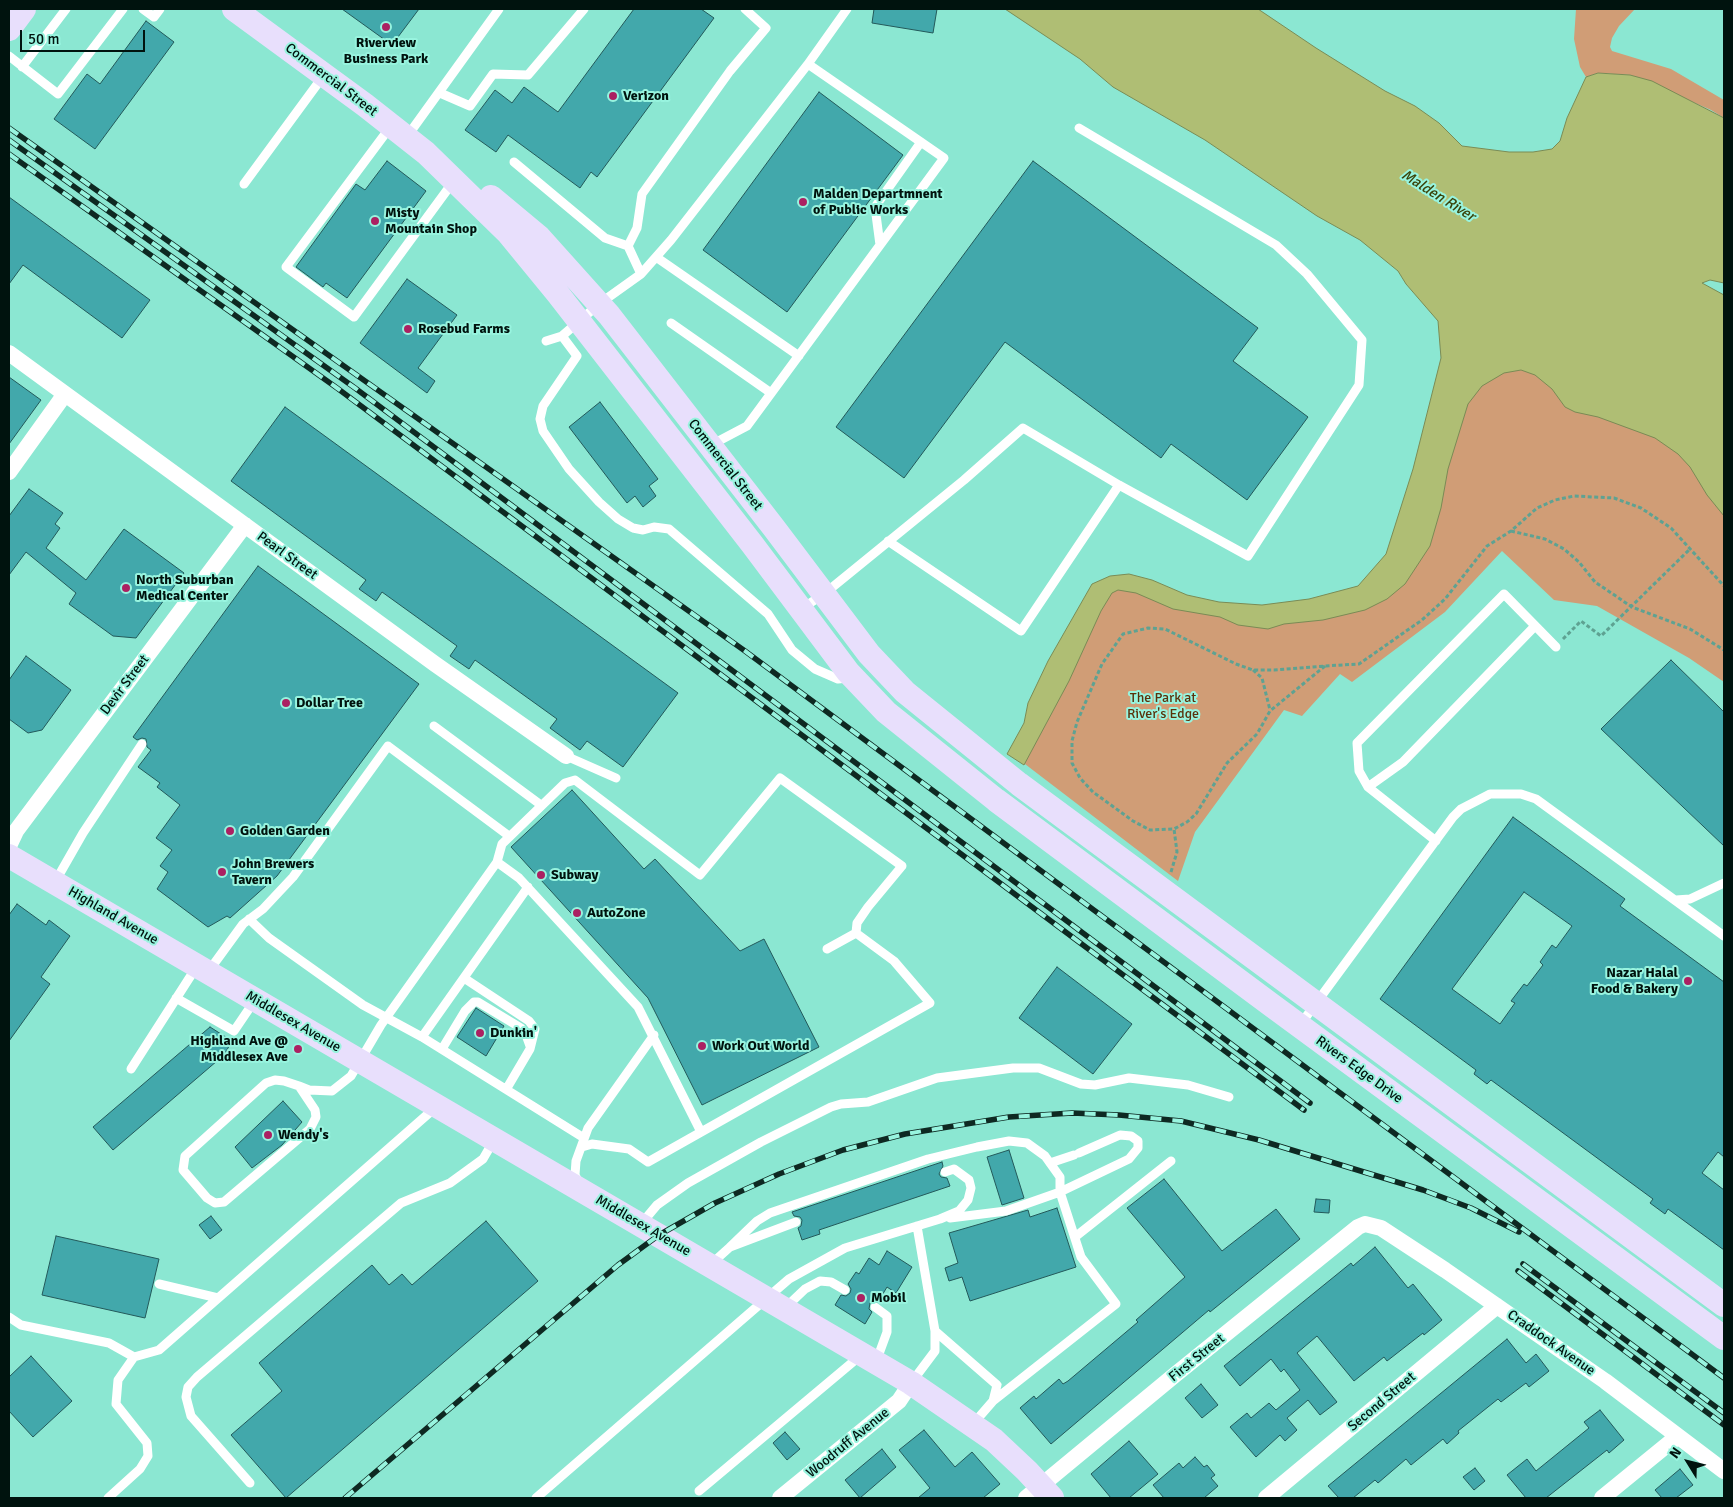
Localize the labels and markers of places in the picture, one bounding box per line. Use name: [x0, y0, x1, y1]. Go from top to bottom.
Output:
marker: Riverview Business Park: [380, 21, 392, 33]
place label: Riverview Business Park: [344, 35, 428, 68]
place label: Verizon: [623, 88, 669, 104]
marker: Verizon: [607, 90, 619, 102]
place label: Malden Departmnent of Public Works: [813, 186, 943, 218]
marker: Malden Departmnent of Public Works: [797, 196, 809, 208]
place label: Misty Mountain Shop: [385, 205, 477, 238]
marker: Misty Mountain Shop: [369, 215, 381, 227]
place label: Rosebud Farms: [418, 321, 510, 337]
marker: Rosebud Farms: [402, 323, 414, 335]
place label: North Suburban Medical Center: [136, 572, 234, 604]
marker: North Suburban Medical Center: [120, 582, 132, 594]
place label: Dollar Tree: [296, 695, 363, 711]
marker: Dollar Tree: [280, 697, 292, 709]
place label: Golden Garden: [240, 823, 330, 839]
marker: Golden Garden: [224, 825, 236, 837]
place label: John Brewers Tavern: [232, 856, 314, 889]
marker: John Brewers Tavern: [216, 866, 228, 878]
place label: Subway: [551, 867, 598, 883]
marker: Subway: [535, 869, 547, 881]
place label: AutoZone: [587, 905, 646, 921]
marker: AutoZone: [571, 907, 583, 919]
place label: Nazar Halal Food & Bakery: [1591, 965, 1678, 998]
marker: Nazar Halal Food & Bakery: [1682, 975, 1694, 987]
place label: Dunkin': [490, 1025, 537, 1041]
marker: Dunkin': [474, 1027, 486, 1039]
place label: Highland Ave @ Middlesex Ave: [190, 1033, 288, 1066]
place label: Work Out World: [712, 1038, 810, 1054]
marker: Work Out World: [696, 1040, 708, 1052]
marker: Highland Ave @ Middlesex Ave: [292, 1043, 304, 1055]
place label: Wendy's: [278, 1127, 329, 1143]
marker: Wendy's: [262, 1129, 274, 1141]
place label: Mobil: [871, 1290, 906, 1306]
marker: Mobil: [855, 1292, 867, 1304]

